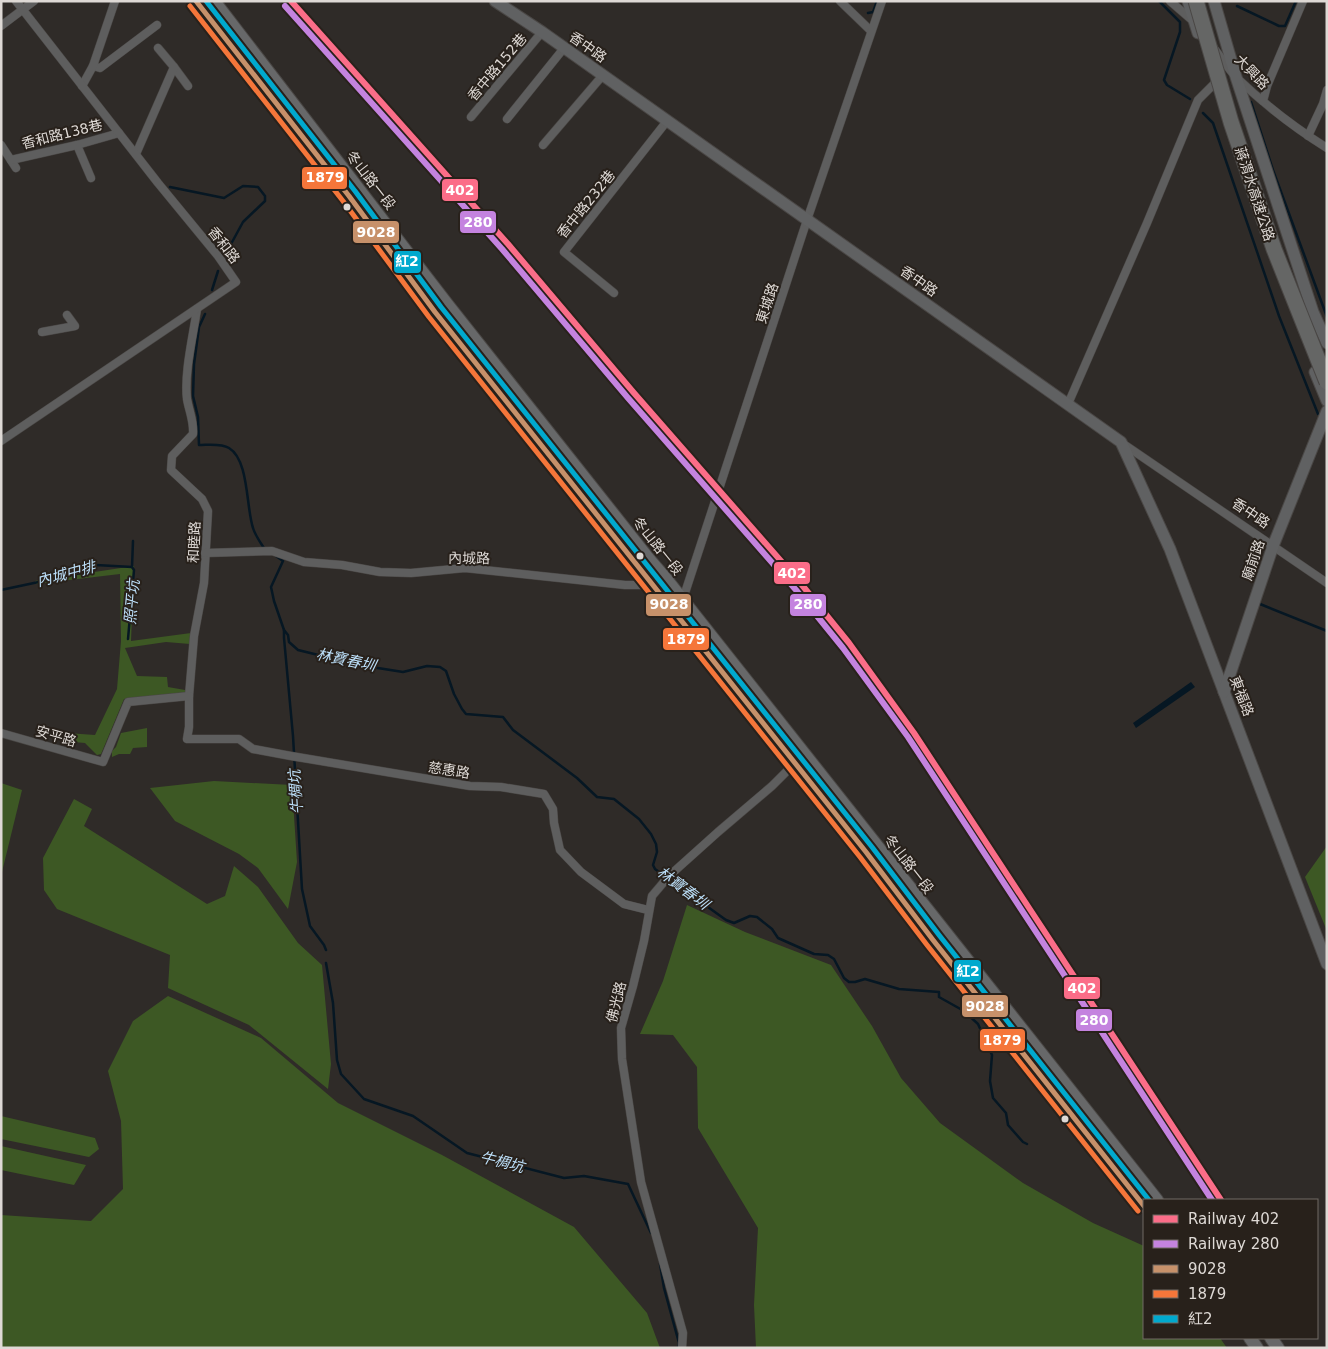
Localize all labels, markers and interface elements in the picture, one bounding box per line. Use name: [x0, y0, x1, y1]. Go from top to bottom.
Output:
street label: 香中路: [566, 28, 610, 66]
street label: 香中路152巷: [464, 30, 530, 104]
street label: 大興路: [1232, 51, 1272, 93]
street label: 香和路138巷: [20, 116, 104, 152]
street label: 蔣渭水高速公路: [1232, 145, 1278, 243]
street label: 冬山路一段: [343, 147, 399, 213]
line badge: 1879: [301, 166, 348, 190]
street label: 香中路232巷: [554, 167, 618, 241]
text: 1879: [306, 169, 344, 185]
line badge: 402: [441, 178, 479, 202]
text: 402: [445, 182, 475, 198]
unlabelled marker: [342, 202, 352, 212]
line badge: 280: [459, 210, 497, 234]
text: 280: [463, 214, 493, 230]
line badge: 9028: [352, 220, 400, 244]
street label: 香和路: [205, 224, 243, 266]
text: 9028: [357, 224, 395, 240]
line badge: 紅2: [393, 250, 422, 274]
text: 紅2: [395, 253, 419, 269]
street label: 香中路: [897, 262, 941, 300]
street label: 東城路: [753, 281, 781, 325]
street label: 香中路: [1229, 495, 1273, 531]
street label: 冬山路一段: [630, 514, 686, 578]
street label: 和睦路: [185, 521, 203, 563]
street label: 廟前路: [1239, 538, 1267, 582]
street label: 內城路: [448, 550, 490, 566]
unlabelled marker: [635, 551, 645, 561]
water label: 內城中排: [35, 557, 99, 590]
line badge: 402: [773, 561, 811, 585]
text: 402: [777, 565, 807, 581]
water label: 照平坑: [121, 577, 143, 625]
line badge: 9028: [645, 593, 692, 617]
line badge: 280: [789, 593, 827, 617]
text: 9028: [650, 596, 688, 612]
text: 280: [793, 596, 823, 612]
line badge: 1879: [662, 627, 710, 651]
text: 1879: [667, 631, 705, 647]
water label: 林寶春圳: [315, 645, 379, 675]
street label: 東福路: [1227, 674, 1257, 718]
street label: 安平路: [34, 723, 78, 749]
street label: 慈惠路: [427, 759, 471, 781]
water label: 牛椆坑: [285, 767, 307, 815]
street label: 冬山路一段: [881, 831, 937, 897]
water label: 林寶春圳: [654, 863, 714, 914]
line badge: 紅2: [953, 959, 982, 983]
text: 紅2: [956, 963, 980, 979]
line badge: 402: [1063, 976, 1101, 1000]
street label: 佛光路: [603, 980, 629, 1024]
text: 402: [1067, 980, 1097, 996]
line badge: 9028: [961, 994, 1009, 1018]
text: 9028: [966, 998, 1004, 1014]
line badge: 280: [1075, 1008, 1113, 1032]
text: 280: [1079, 1012, 1109, 1028]
line badge: 1879: [979, 1028, 1026, 1052]
text: 1879: [983, 1032, 1021, 1048]
unlabelled marker: [1060, 1114, 1070, 1124]
water label: 牛椆坑: [478, 1148, 528, 1177]
legend: [1143, 1199, 1318, 1339]
text: Railway 402: [1188, 1210, 1279, 1228]
text: Railway 280: [1188, 1235, 1279, 1253]
text: 9028: [1188, 1260, 1226, 1278]
text: 1879: [1188, 1285, 1226, 1303]
text: 紅2: [1188, 1310, 1213, 1328]

